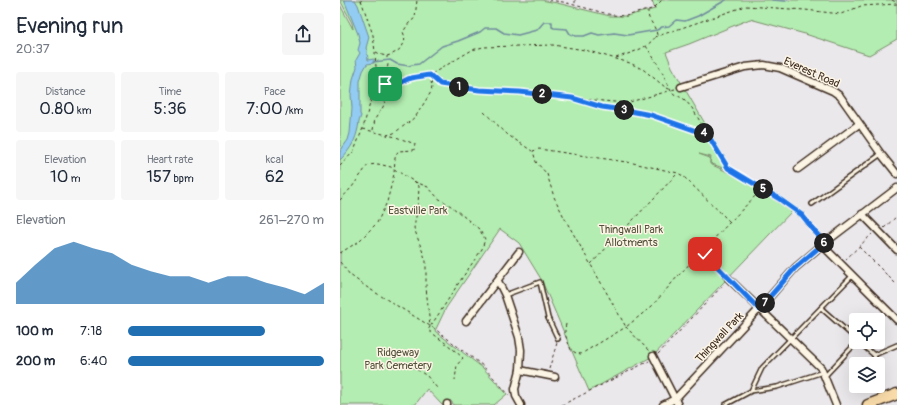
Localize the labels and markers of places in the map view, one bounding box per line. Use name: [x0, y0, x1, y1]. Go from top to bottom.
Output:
pin: [368, 67, 402, 101]
pin: 1: [449, 77, 469, 97]
pin: 2: [532, 84, 552, 104]
pin: 3: [614, 100, 634, 120]
pin: 4: [694, 123, 714, 143]
pin: 5: [753, 179, 773, 199]
pin: 6: [814, 233, 834, 253]
pin: [688, 237, 722, 271]
pin: 7: [755, 293, 775, 313]

